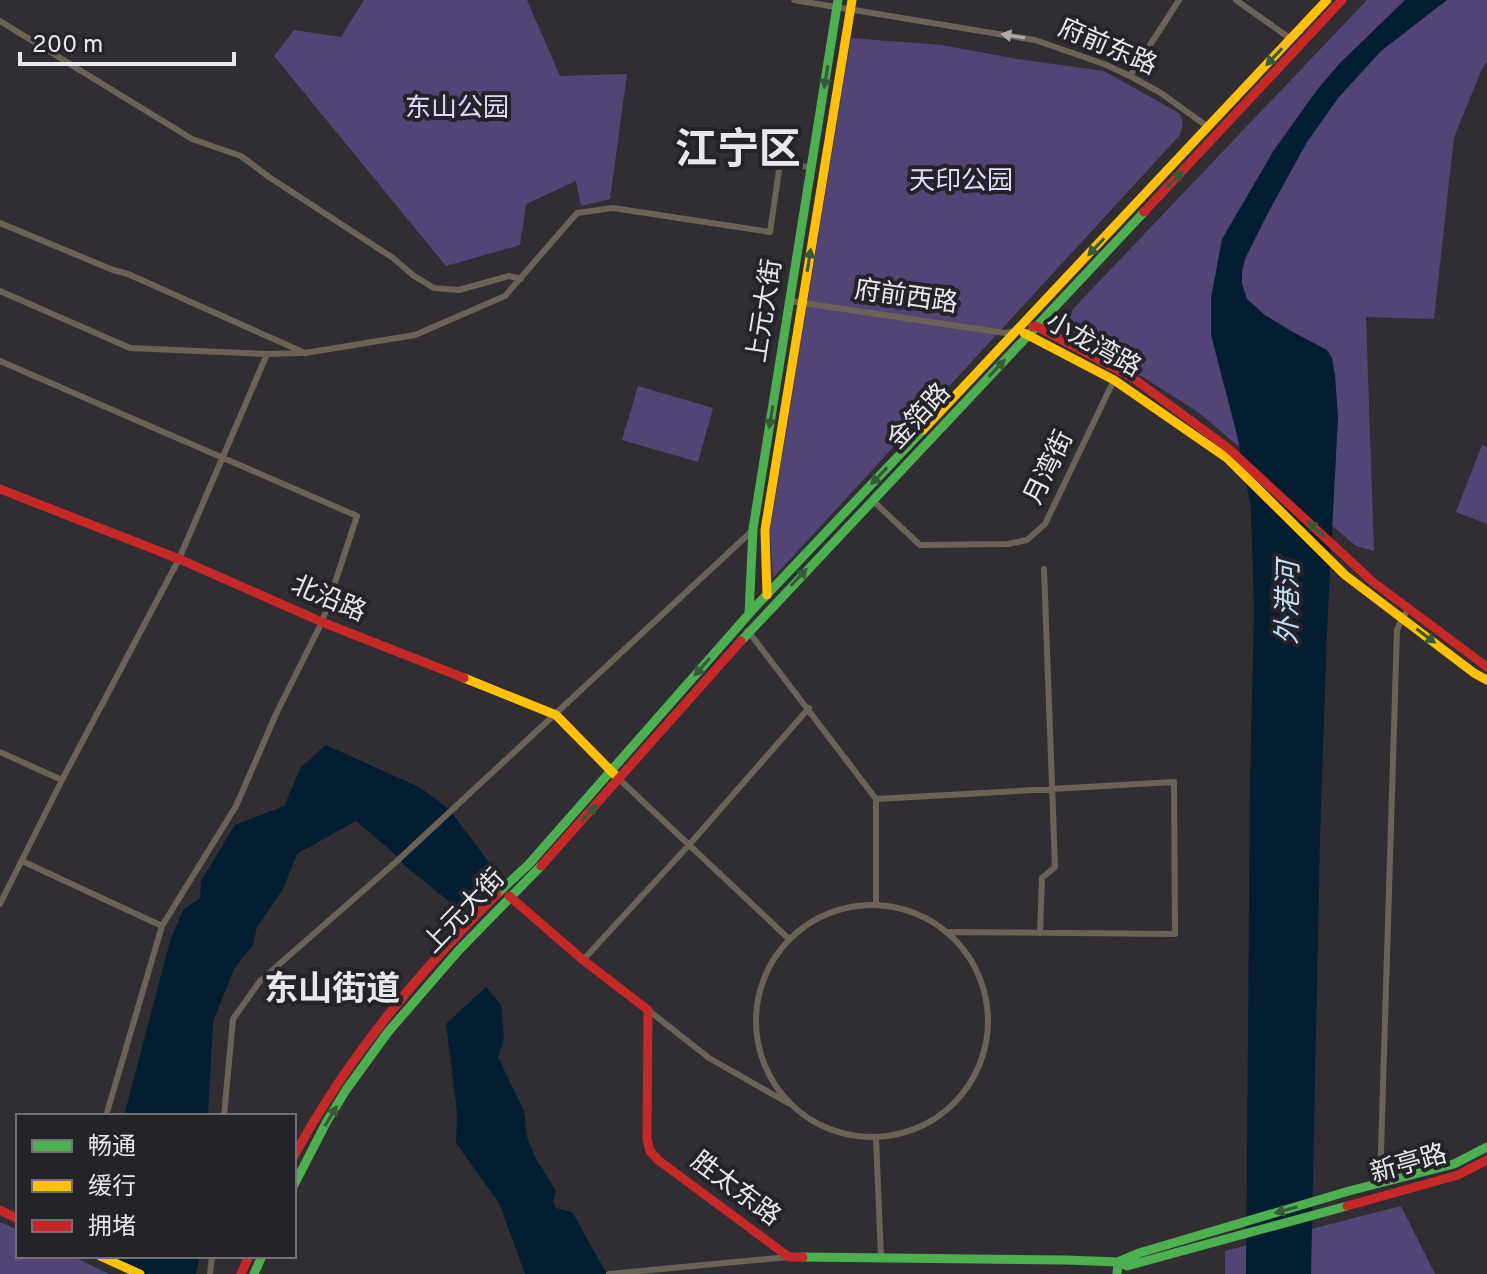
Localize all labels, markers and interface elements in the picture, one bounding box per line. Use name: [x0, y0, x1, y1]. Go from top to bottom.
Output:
street label: 府前东路: [1053, 12, 1161, 84]
scale bar: [20, 16, 234, 66]
one-way arrow: [1000, 29, 1025, 42]
text: 200 m: [32, 31, 103, 61]
one-way arrow: [1265, 47, 1283, 66]
one-way arrow: [819, 65, 831, 90]
park label: 东山公园: [405, 93, 509, 126]
district label: 江宁区: [675, 126, 801, 179]
park label: 天印公园: [909, 166, 1013, 199]
one-way arrow: [1166, 169, 1184, 188]
one-way arrow: [1088, 237, 1106, 256]
one-way arrow: [804, 247, 816, 272]
street label: 上元大街: [742, 257, 790, 365]
street label: 府前西路: [852, 274, 960, 322]
street label: 小龙湾路: [1040, 306, 1146, 386]
one-way arrow: [988, 358, 1006, 377]
street label: 金箔路: [881, 377, 959, 457]
one-way arrow: [764, 404, 777, 429]
street label: 月湾街: [1018, 426, 1082, 510]
one-way arrow: [870, 467, 888, 486]
one-way arrow: [1307, 521, 1326, 539]
water label: 外港河: [1271, 556, 1309, 645]
one-way arrow: [789, 567, 807, 586]
street label: 北沿路: [286, 570, 370, 630]
one-way arrow: [1416, 628, 1436, 644]
one-way arrow: [694, 657, 711, 677]
one-way arrow: [580, 803, 597, 823]
street label: 上元大街: [417, 863, 513, 961]
district label: 东山街道: [264, 970, 400, 1013]
one-way arrow: [324, 1105, 338, 1127]
legend: [16, 1114, 296, 1258]
text: 畅通: [88, 1133, 136, 1163]
street label: 新亭路: [1367, 1138, 1451, 1192]
street label: 胜太东路: [684, 1146, 786, 1234]
text: 缓行: [88, 1173, 136, 1203]
one-way arrow: [1274, 1204, 1298, 1217]
text: 拥堵: [88, 1213, 136, 1243]

